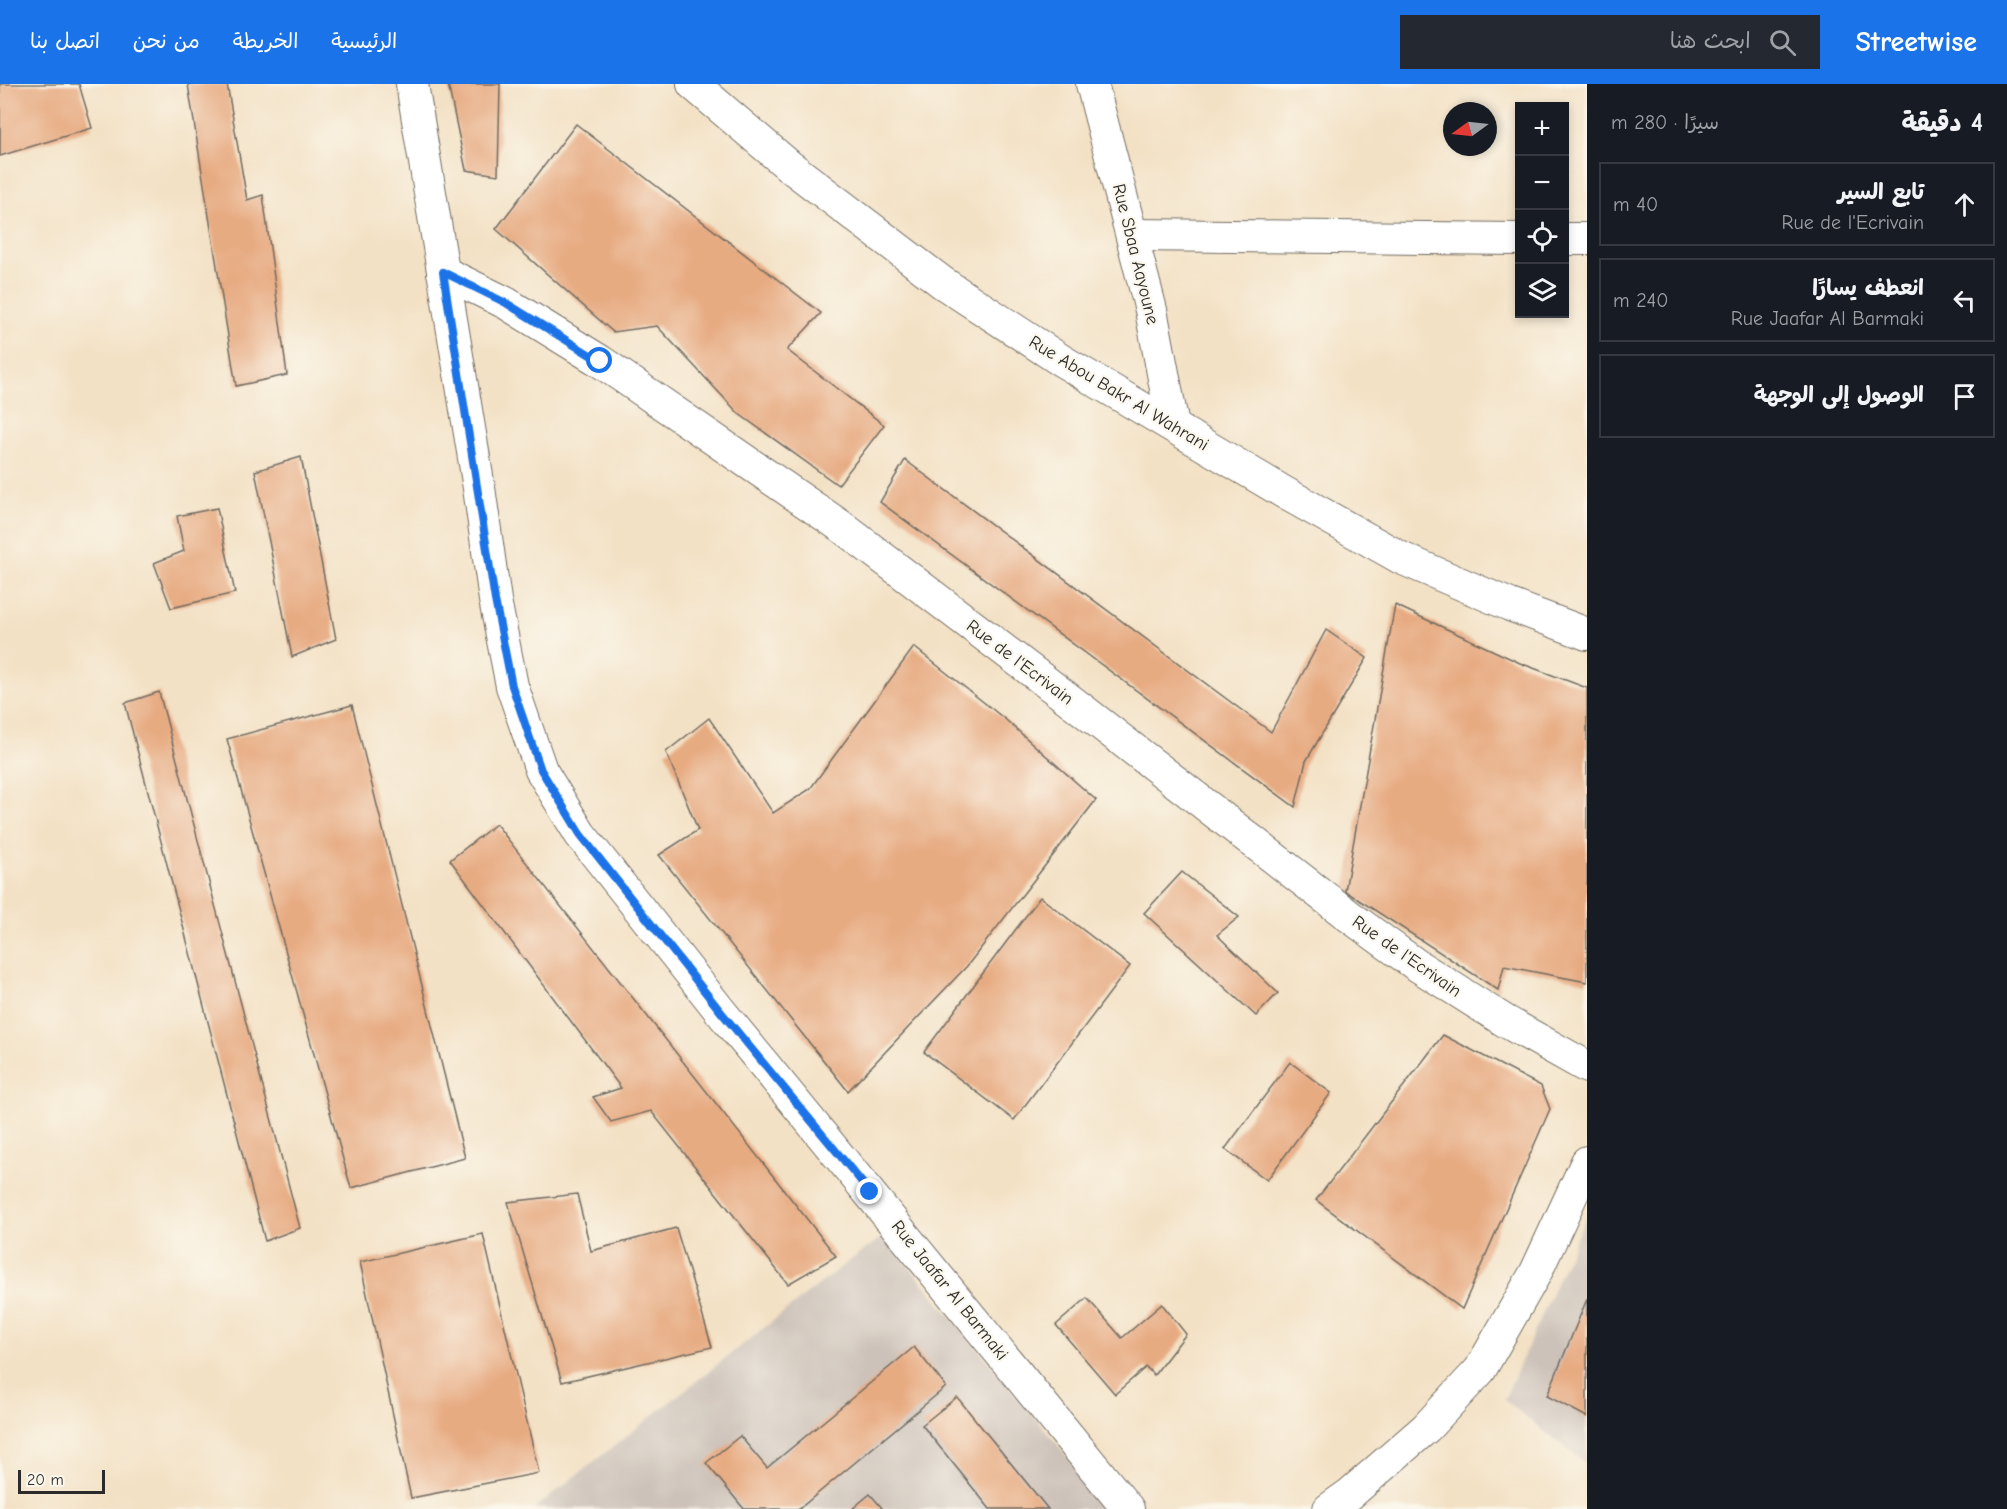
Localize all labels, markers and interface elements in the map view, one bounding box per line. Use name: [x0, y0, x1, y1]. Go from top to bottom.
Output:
search box: [1400, 15, 1820, 69]
icon: search: [1766, 26, 1799, 59]
text: Streetwise: [1856, 26, 1977, 58]
text: ابحث هنا: [1670, 28, 1751, 54]
text: اتصل بنا: [30, 29, 100, 53]
text: من نحن: [133, 29, 200, 53]
text: الخريطة: [233, 29, 298, 53]
text: الرئيسية: [331, 29, 397, 53]
north arrow: [1443, 102, 1497, 156]
map controls: [1515, 102, 1569, 318]
button: +: [1515, 102, 1569, 156]
text: 4 دقيقة: [1902, 108, 1983, 138]
text: سيرًا · 280 m: [1611, 111, 1719, 134]
button: −: [1515, 156, 1569, 210]
text: تابع السير: [1838, 179, 1924, 205]
street label: Rue Sbaa Aayoune: [1108, 182, 1163, 327]
icon: ahead: [1948, 188, 1981, 221]
text: 40 m: [1613, 193, 1658, 216]
button: locate: [1515, 210, 1569, 264]
text: Rue de l'Ecrivain: [1782, 211, 1924, 234]
button: layers: [1515, 264, 1569, 318]
text: انعطف يسارًا: [1812, 275, 1924, 301]
icon: left: [1948, 284, 1981, 317]
text: 240 m: [1613, 289, 1668, 312]
text: Rue Jaafar Al Barmaki: [1731, 307, 1924, 330]
street label: Rue Abou Bakr Al Wahrani: [1025, 331, 1212, 455]
route start: [586, 347, 612, 373]
icon: arrive: [1948, 380, 1981, 413]
text: الوصول إلى الوجهة: [1754, 382, 1924, 408]
street label: Rue de l'Ecrivain: [962, 615, 1077, 709]
street label: Rue de l'Ecrivain: [1348, 911, 1465, 1002]
route end: [856, 1178, 882, 1204]
street label: Rue Jaafar Al Barmaki: [887, 1216, 1012, 1364]
scale bar: [18, 1467, 105, 1494]
text: 20 m: [27, 1471, 64, 1489]

